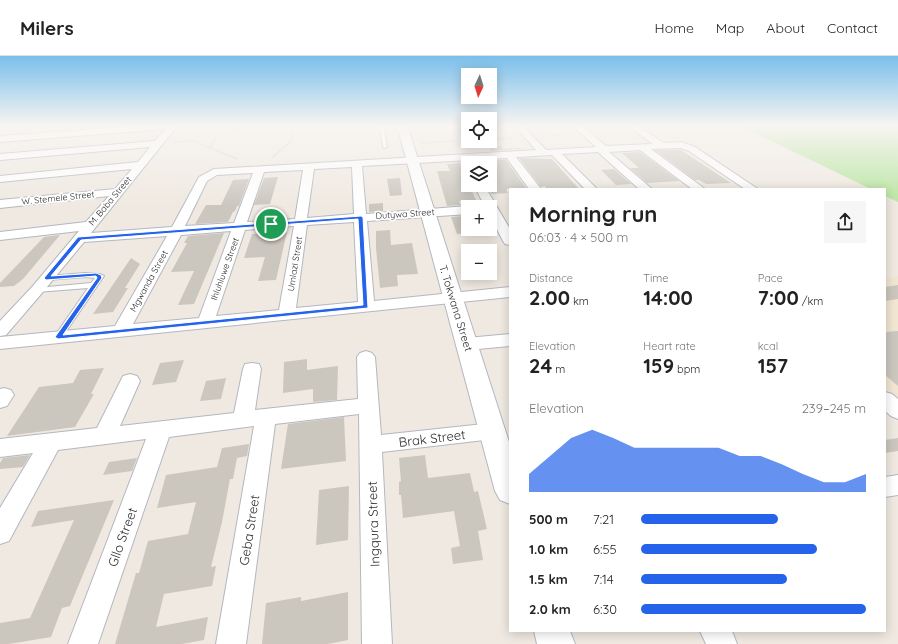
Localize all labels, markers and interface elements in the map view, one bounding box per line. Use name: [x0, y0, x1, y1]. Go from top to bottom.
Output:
text: Milers: [20, 16, 74, 40]
text: Home: [655, 19, 694, 37]
text: Map: [716, 19, 744, 37]
text: About: [766, 19, 805, 37]
text: Contact: [827, 19, 878, 37]
north arrow: [461, 68, 497, 104]
map controls: [461, 68, 497, 280]
button: locate: [461, 112, 497, 148]
button: layers: [461, 156, 497, 192]
street label: M. Baba Street: [86, 174, 133, 228]
street label: W. Stemele Street: [21, 188, 95, 207]
button: +: [461, 200, 497, 236]
text: Morning run: [529, 200, 657, 228]
button: share: [824, 201, 866, 243]
street label: Dutywa Street: [375, 206, 435, 221]
pin: [254, 207, 288, 241]
icon: arrive: [260, 213, 282, 235]
text: 06:03 · 4 × 500 m: [529, 229, 628, 245]
street label: Ihluhluwe Street: [208, 236, 241, 302]
street label: Umlazi Street: [285, 236, 304, 292]
button: −: [461, 244, 497, 280]
street label: Mgwanda Street: [127, 248, 170, 313]
street label: T. Tokwana Street: [436, 263, 476, 353]
text: Distance: [529, 271, 573, 285]
text: Time: [643, 271, 669, 285]
text: Pace: [758, 271, 783, 285]
text: 2.00: [529, 285, 570, 310]
text: 14:00: [643, 285, 693, 310]
text: 7:00: [758, 285, 799, 310]
text: km: [570, 294, 589, 308]
text: /km: [799, 294, 823, 308]
text: Elevation: [529, 339, 575, 353]
text: Heart rate: [643, 339, 696, 353]
text: kcal: [758, 339, 778, 353]
text: 24: [529, 353, 552, 378]
text: 159: [643, 353, 674, 378]
text: 157: [758, 353, 788, 378]
text: m: [552, 362, 565, 376]
text: bpm: [674, 362, 700, 376]
text: Elevation: [529, 400, 584, 416]
text: 239–245 m: [802, 400, 866, 416]
street label: Brak Street: [398, 426, 466, 450]
street label: Ingqura Street: [364, 481, 382, 567]
street label: Geba Street: [236, 494, 262, 566]
street label: Gllo Street: [104, 505, 140, 569]
text: 500 m: [529, 511, 568, 527]
text: 7:21: [593, 511, 614, 527]
text: 1.0 km: [529, 541, 568, 557]
text: 6:55: [593, 541, 617, 557]
text: 1.5 km: [529, 571, 568, 587]
text: 7:14: [593, 571, 614, 587]
text: 2.0 km: [529, 601, 571, 617]
text: 6:30: [593, 601, 617, 617]

